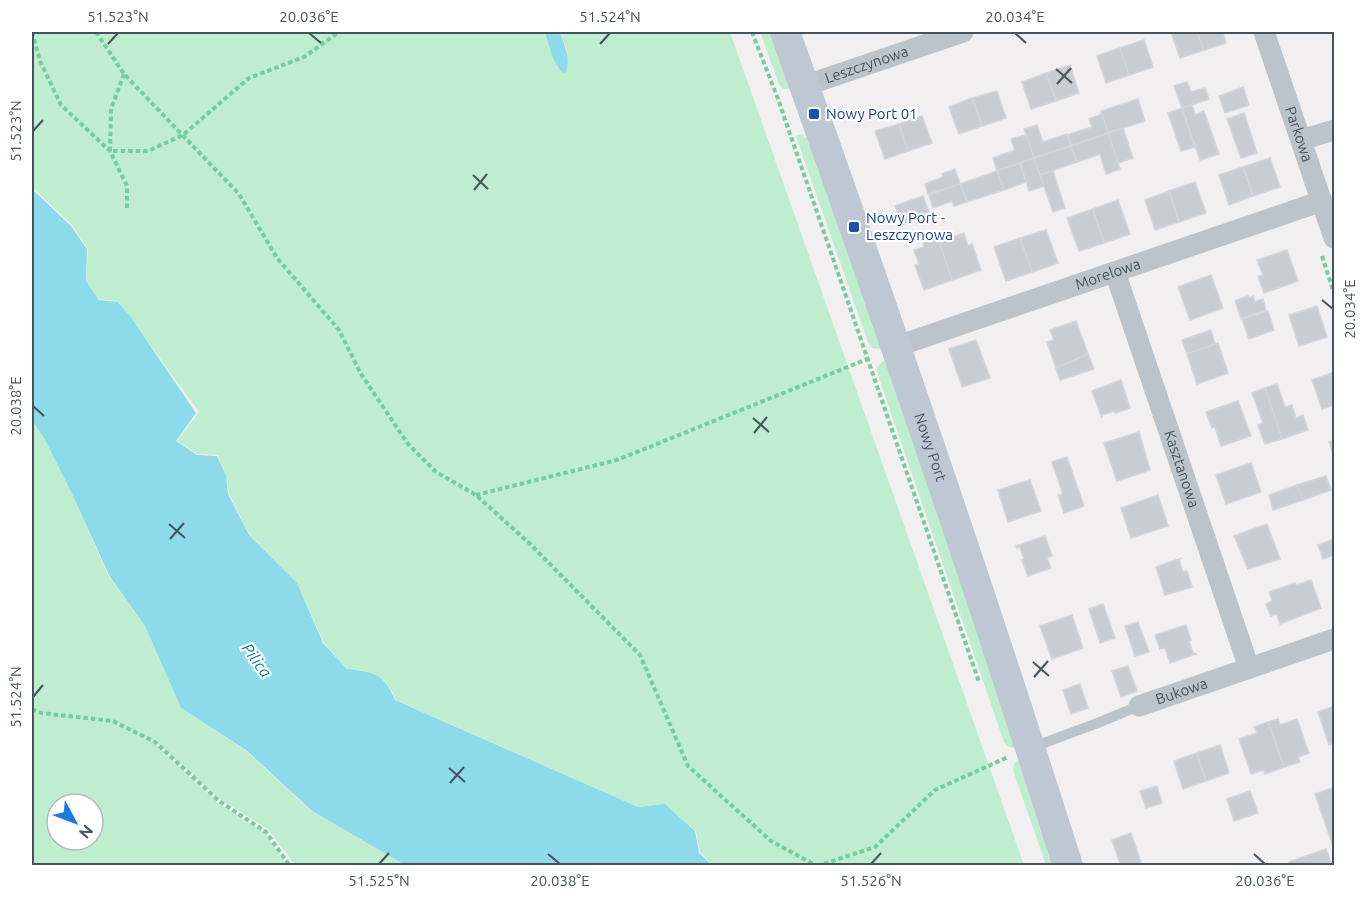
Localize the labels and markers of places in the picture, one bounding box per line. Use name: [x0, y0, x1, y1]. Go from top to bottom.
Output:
place label: Nowy Port 01: [826, 105, 918, 122]
marker: Nowy Port 01: [807, 107, 821, 121]
place label: Nowy Port - Leszczynowa: [866, 209, 953, 243]
marker: Nowy Port - Leszczynowa: [847, 220, 861, 234]

